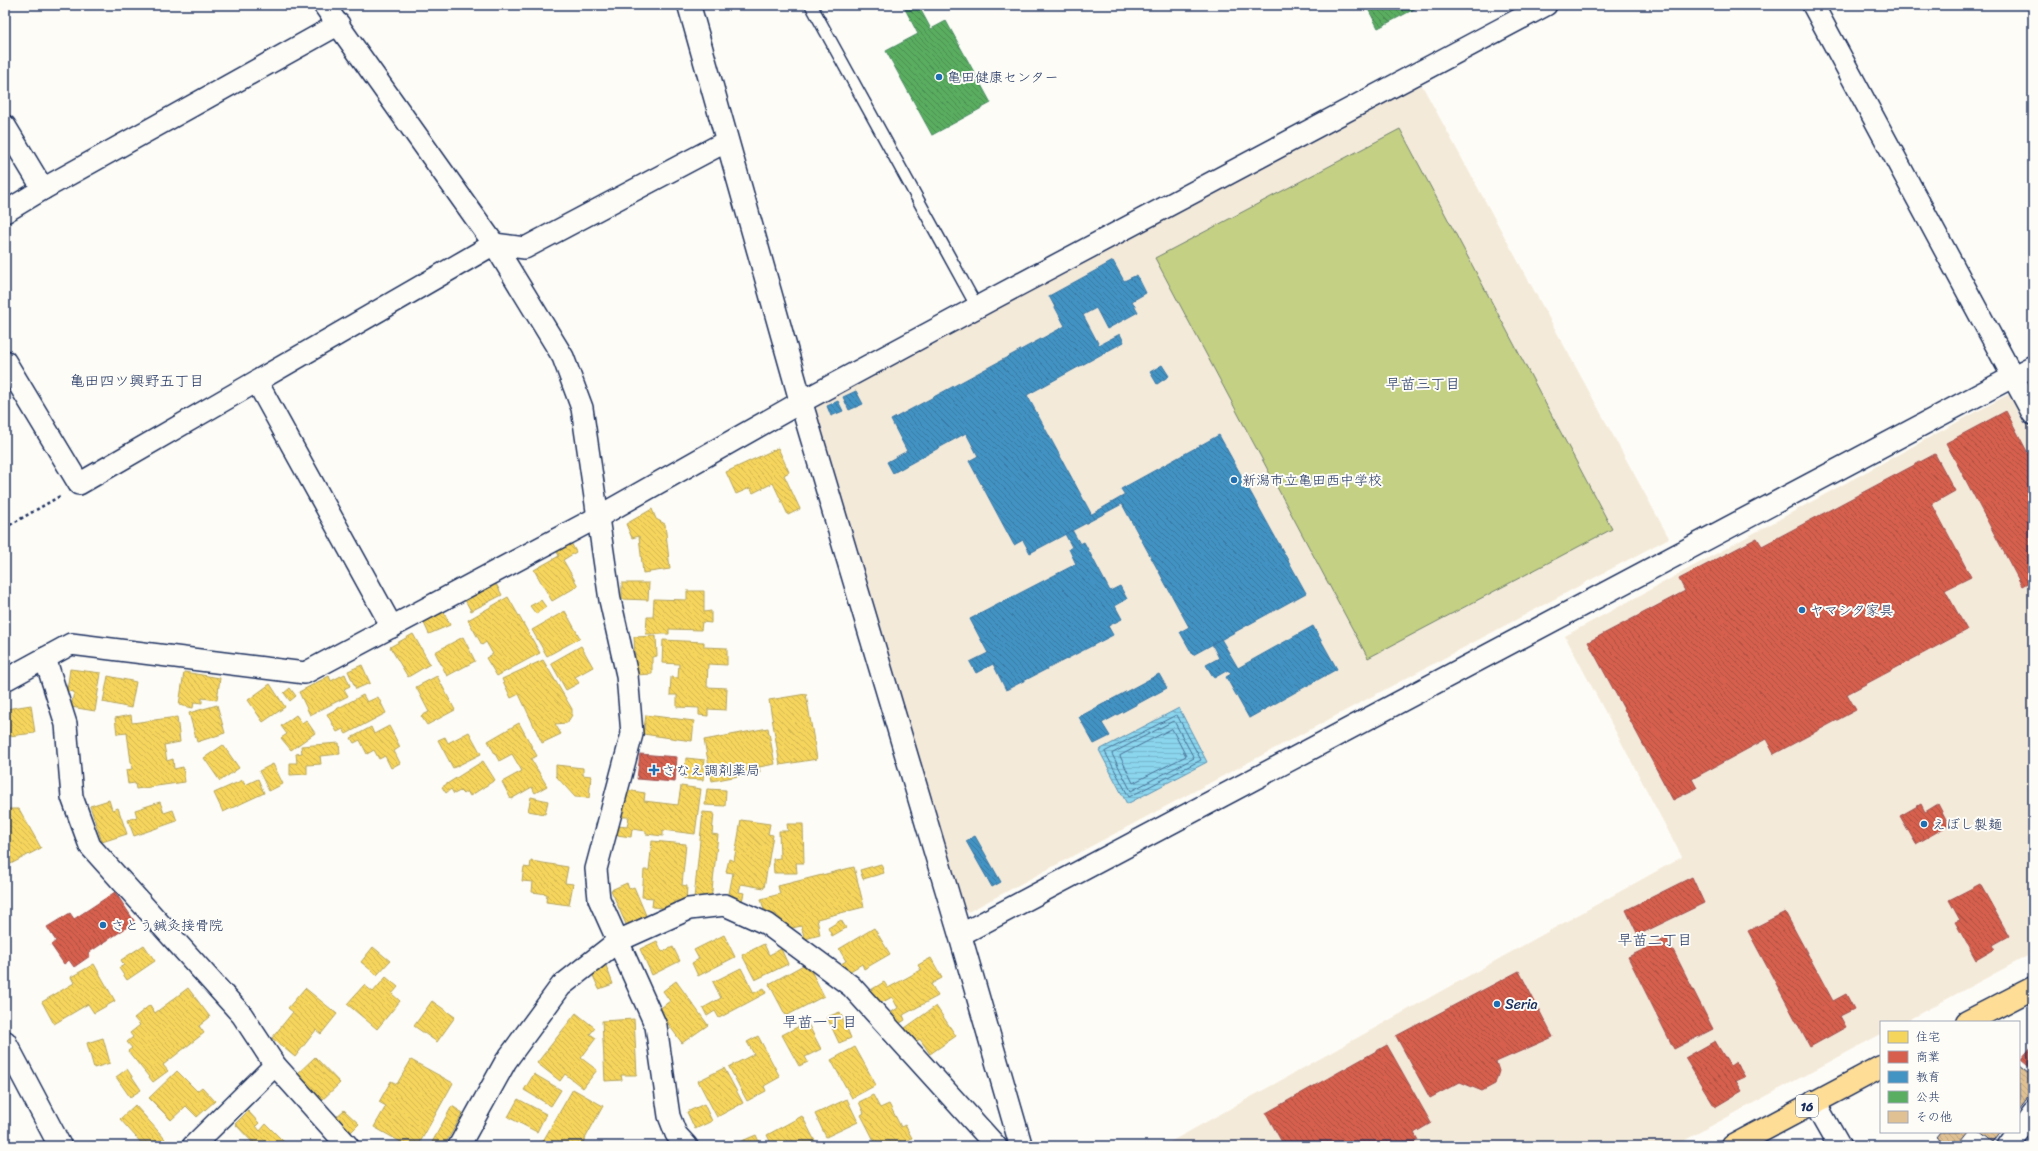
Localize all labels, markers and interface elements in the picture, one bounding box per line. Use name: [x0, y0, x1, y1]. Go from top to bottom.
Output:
place label: 亀田健康センター: [947, 65, 1058, 90]
marker: 亀田健康センター: [934, 72, 944, 82]
district label: 亀田四ツ興野五丁目: [69, 368, 205, 394]
district label: 早苗三丁目: [1385, 371, 1461, 397]
place label: 新潟市立亀田西中学校: [1242, 468, 1382, 493]
marker: 新潟市立亀田西中学校: [1229, 475, 1239, 485]
place label: ヤマシタ家具: [1810, 598, 1893, 623]
marker: ヤマシタ家具: [1797, 605, 1807, 615]
place label: さなえ調剤薬局: [662, 758, 760, 783]
marker: さなえ調剤薬局: [649, 765, 659, 775]
place label: えぼし製麺: [1932, 812, 2002, 837]
marker: えぼし製麺: [1919, 819, 1929, 829]
place label: さとう鍼灸接骨院: [111, 913, 223, 938]
marker: さとう鍼灸接骨院: [98, 920, 108, 930]
district label: 早苗二丁目: [1617, 927, 1693, 953]
place label: Seria: [1505, 992, 1538, 1017]
marker: Seria: [1492, 999, 1502, 1009]
district label: 早苗一丁目: [782, 1009, 858, 1035]
legend: [1880, 1021, 2020, 1133]
text: 住宅: [1916, 1026, 1940, 1048]
text: 商業: [1916, 1046, 1940, 1068]
text: 教育: [1916, 1066, 1940, 1088]
text: 公共: [1916, 1086, 1940, 1108]
road number: 16: [1796, 1095, 1818, 1117]
text: その他: [1916, 1106, 1952, 1128]

